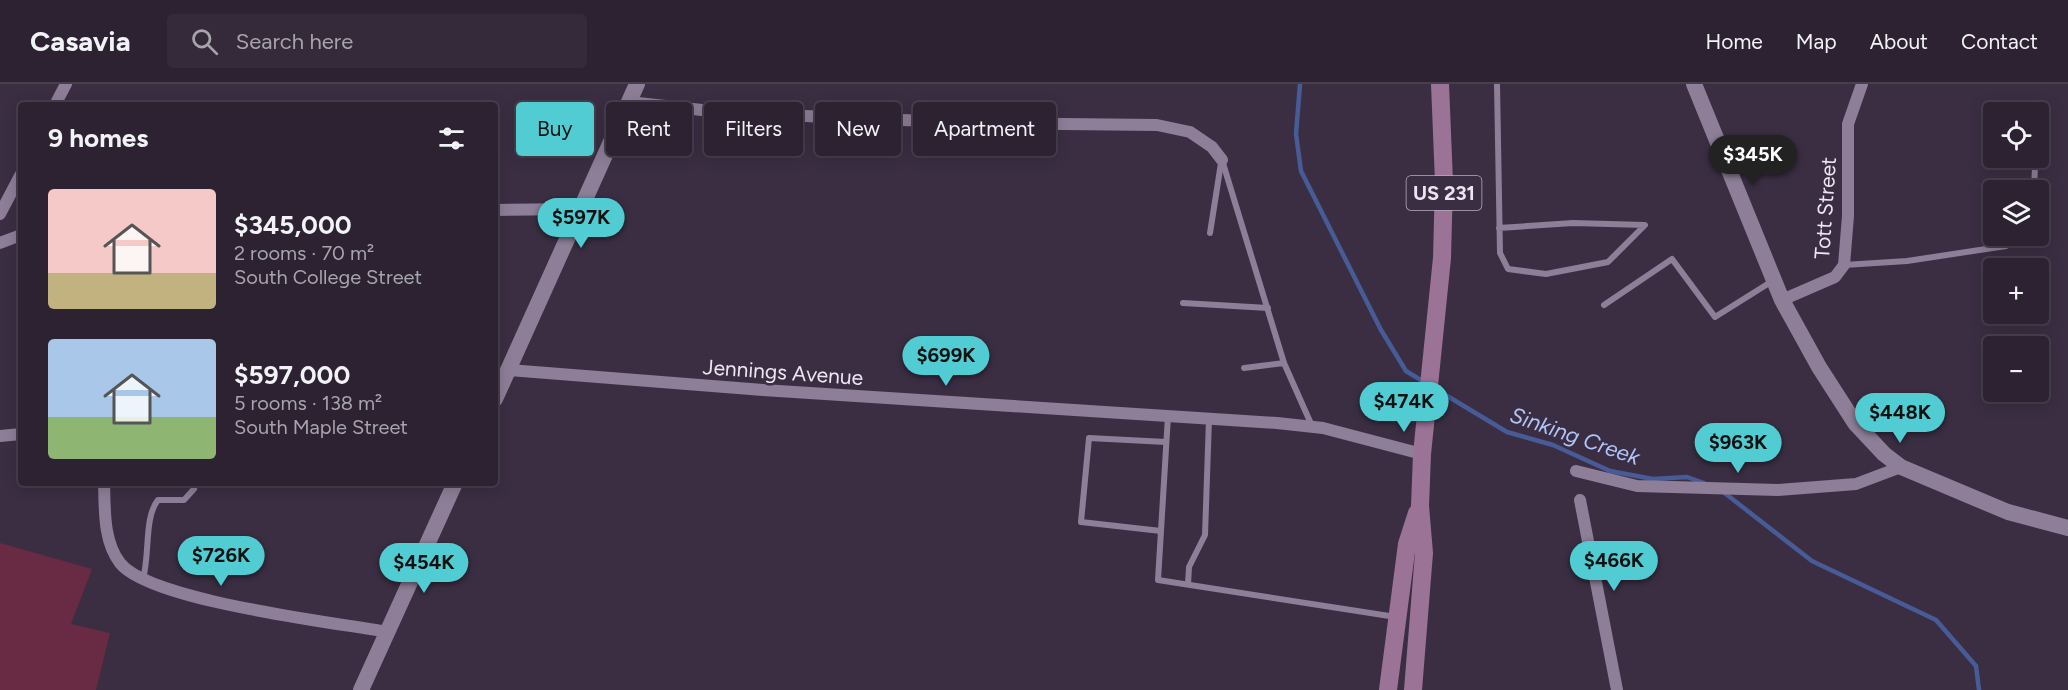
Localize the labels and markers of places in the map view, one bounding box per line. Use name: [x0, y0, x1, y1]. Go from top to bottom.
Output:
pin: $345K: [1711, 135, 1795, 186]
pin: $597K: [539, 198, 623, 249]
pin: $699K: [904, 336, 988, 387]
pin: $474K: [1362, 382, 1446, 433]
pin: $448K: [1858, 393, 1942, 444]
pin: $963K: [1696, 423, 1780, 474]
pin: $726K: [179, 536, 263, 587]
pin: $466K: [1572, 541, 1656, 592]
pin: $454K: [382, 543, 466, 594]

